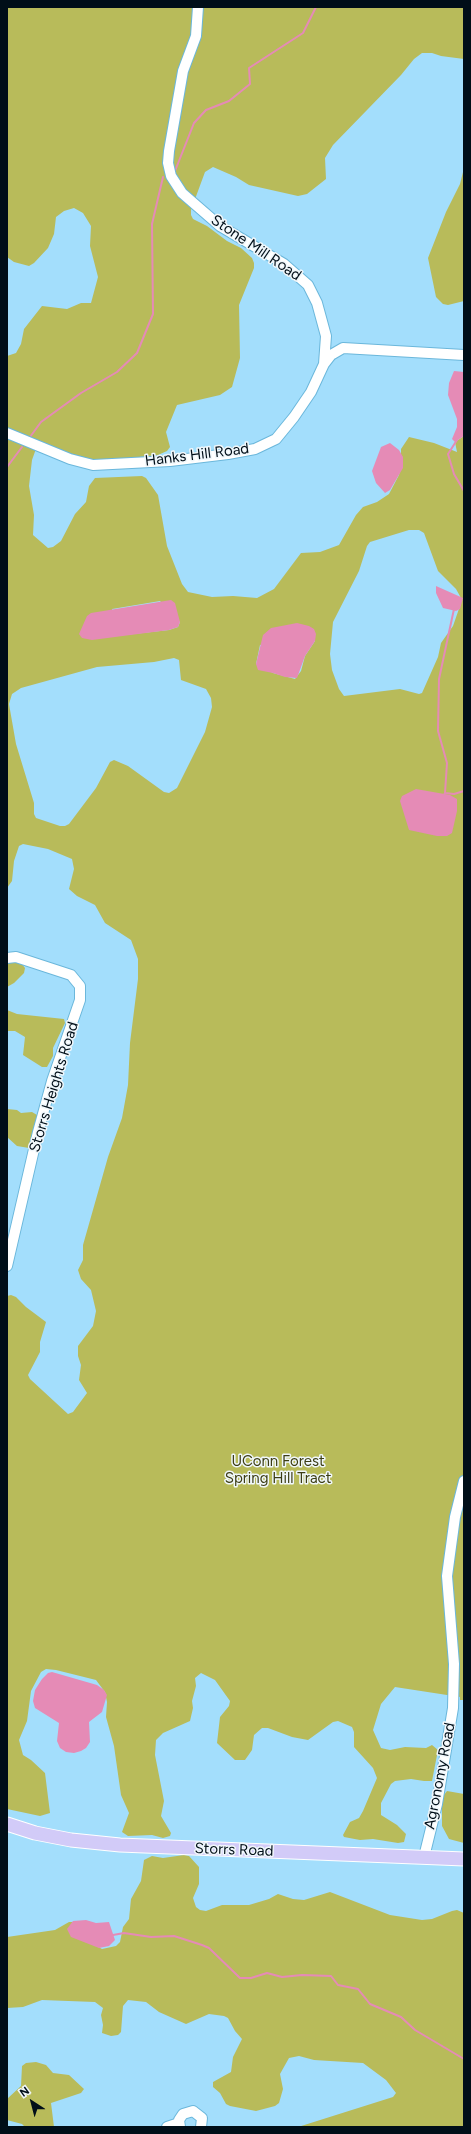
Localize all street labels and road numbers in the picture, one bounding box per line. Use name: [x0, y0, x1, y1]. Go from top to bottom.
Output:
street label: Stone Mill Road: [208, 211, 304, 285]
street label: Hanks Hill Road: [144, 440, 250, 470]
street label: Storrs Heights Road: [26, 1020, 82, 1154]
street label: Agronomy Road: [421, 1721, 459, 1831]
street label: Storrs Road: [194, 1840, 274, 1860]

